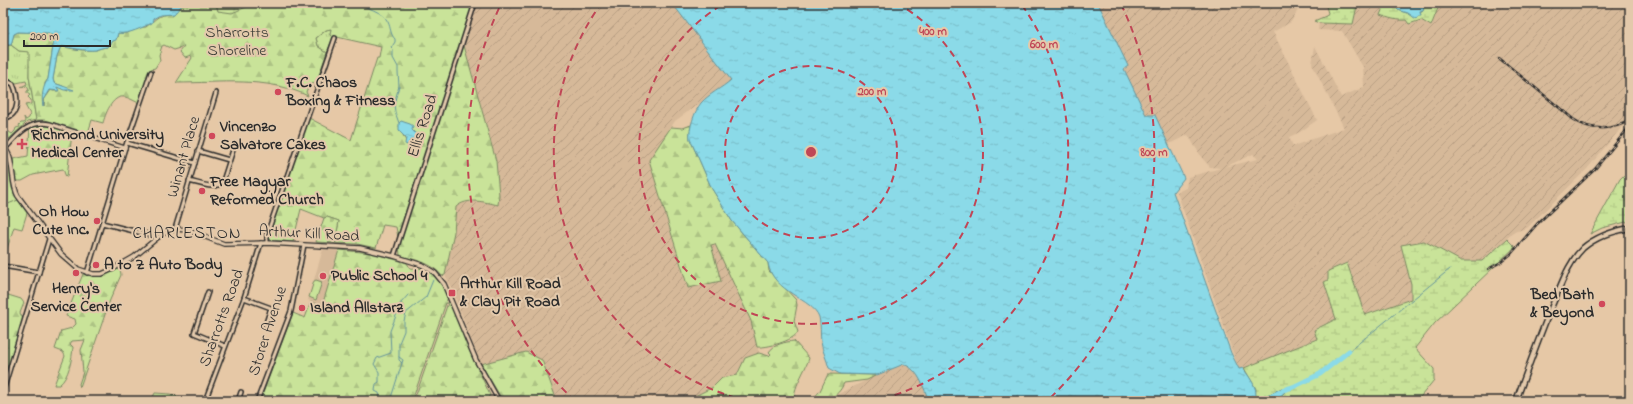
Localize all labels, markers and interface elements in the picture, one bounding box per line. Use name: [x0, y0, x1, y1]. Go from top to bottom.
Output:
park label: Sharrotts Shoreline: [205, 21, 269, 63]
scale bar: [24, 22, 110, 48]
text: 400 m: [918, 23, 947, 41]
text: 200 m: [30, 28, 59, 46]
text: 600 m: [1029, 36, 1059, 54]
place label: F.C. Chaos Boxing & Fitness: [285, 71, 396, 114]
text: 200 m: [857, 83, 887, 101]
marker: F.C. Chaos Boxing & Fitness: [273, 87, 283, 97]
street label: Ellis Road: [402, 91, 444, 161]
street label: Winant Place: [161, 113, 207, 201]
place label: Vincenzo Salvatore Cakes: [219, 115, 326, 157]
place label: Richmond University Medical Center: [30, 123, 164, 165]
marker: Vincenzo Salvatore Cakes: [207, 131, 217, 141]
marker: Richmond University Medical Center: [16, 138, 28, 150]
text: 800 m: [1139, 144, 1168, 162]
centre of rings: [804, 145, 818, 159]
place label: Free Magyar Reformed Church: [209, 170, 324, 212]
marker: Free Magyar Reformed Church: [197, 186, 207, 196]
place label: Oh How Cute Inc.: [33, 200, 90, 242]
marker: Oh How Cute Inc.: [92, 216, 102, 226]
street label: Arthur Kill Road: [258, 219, 360, 249]
district label: CHARLESTON: [133, 221, 241, 246]
place label: A to Z Auto Body: [104, 253, 222, 278]
marker: A to Z Auto Body: [91, 260, 101, 270]
place label: Public School 4: [331, 264, 428, 288]
street label: Sharrotts Road: [193, 266, 251, 370]
marker: Henry's Service Center: [71, 268, 81, 278]
marker: Public School 4: [318, 271, 328, 281]
place label: Arthur Kill Road & Clay Pit Road: [459, 272, 561, 315]
place label: Henry's Service Center: [30, 277, 123, 319]
street label: Storer Avenue: [242, 282, 294, 379]
place label: Bed Bath & Beyond: [1529, 283, 1594, 326]
marker: Arthur Kill Road & Clay Pit Road: [447, 288, 457, 298]
place label: Island Allstarz: [310, 296, 404, 320]
marker: Bed Bath & Beyond: [1597, 299, 1607, 309]
marker: Island Allstarz: [297, 303, 307, 313]

